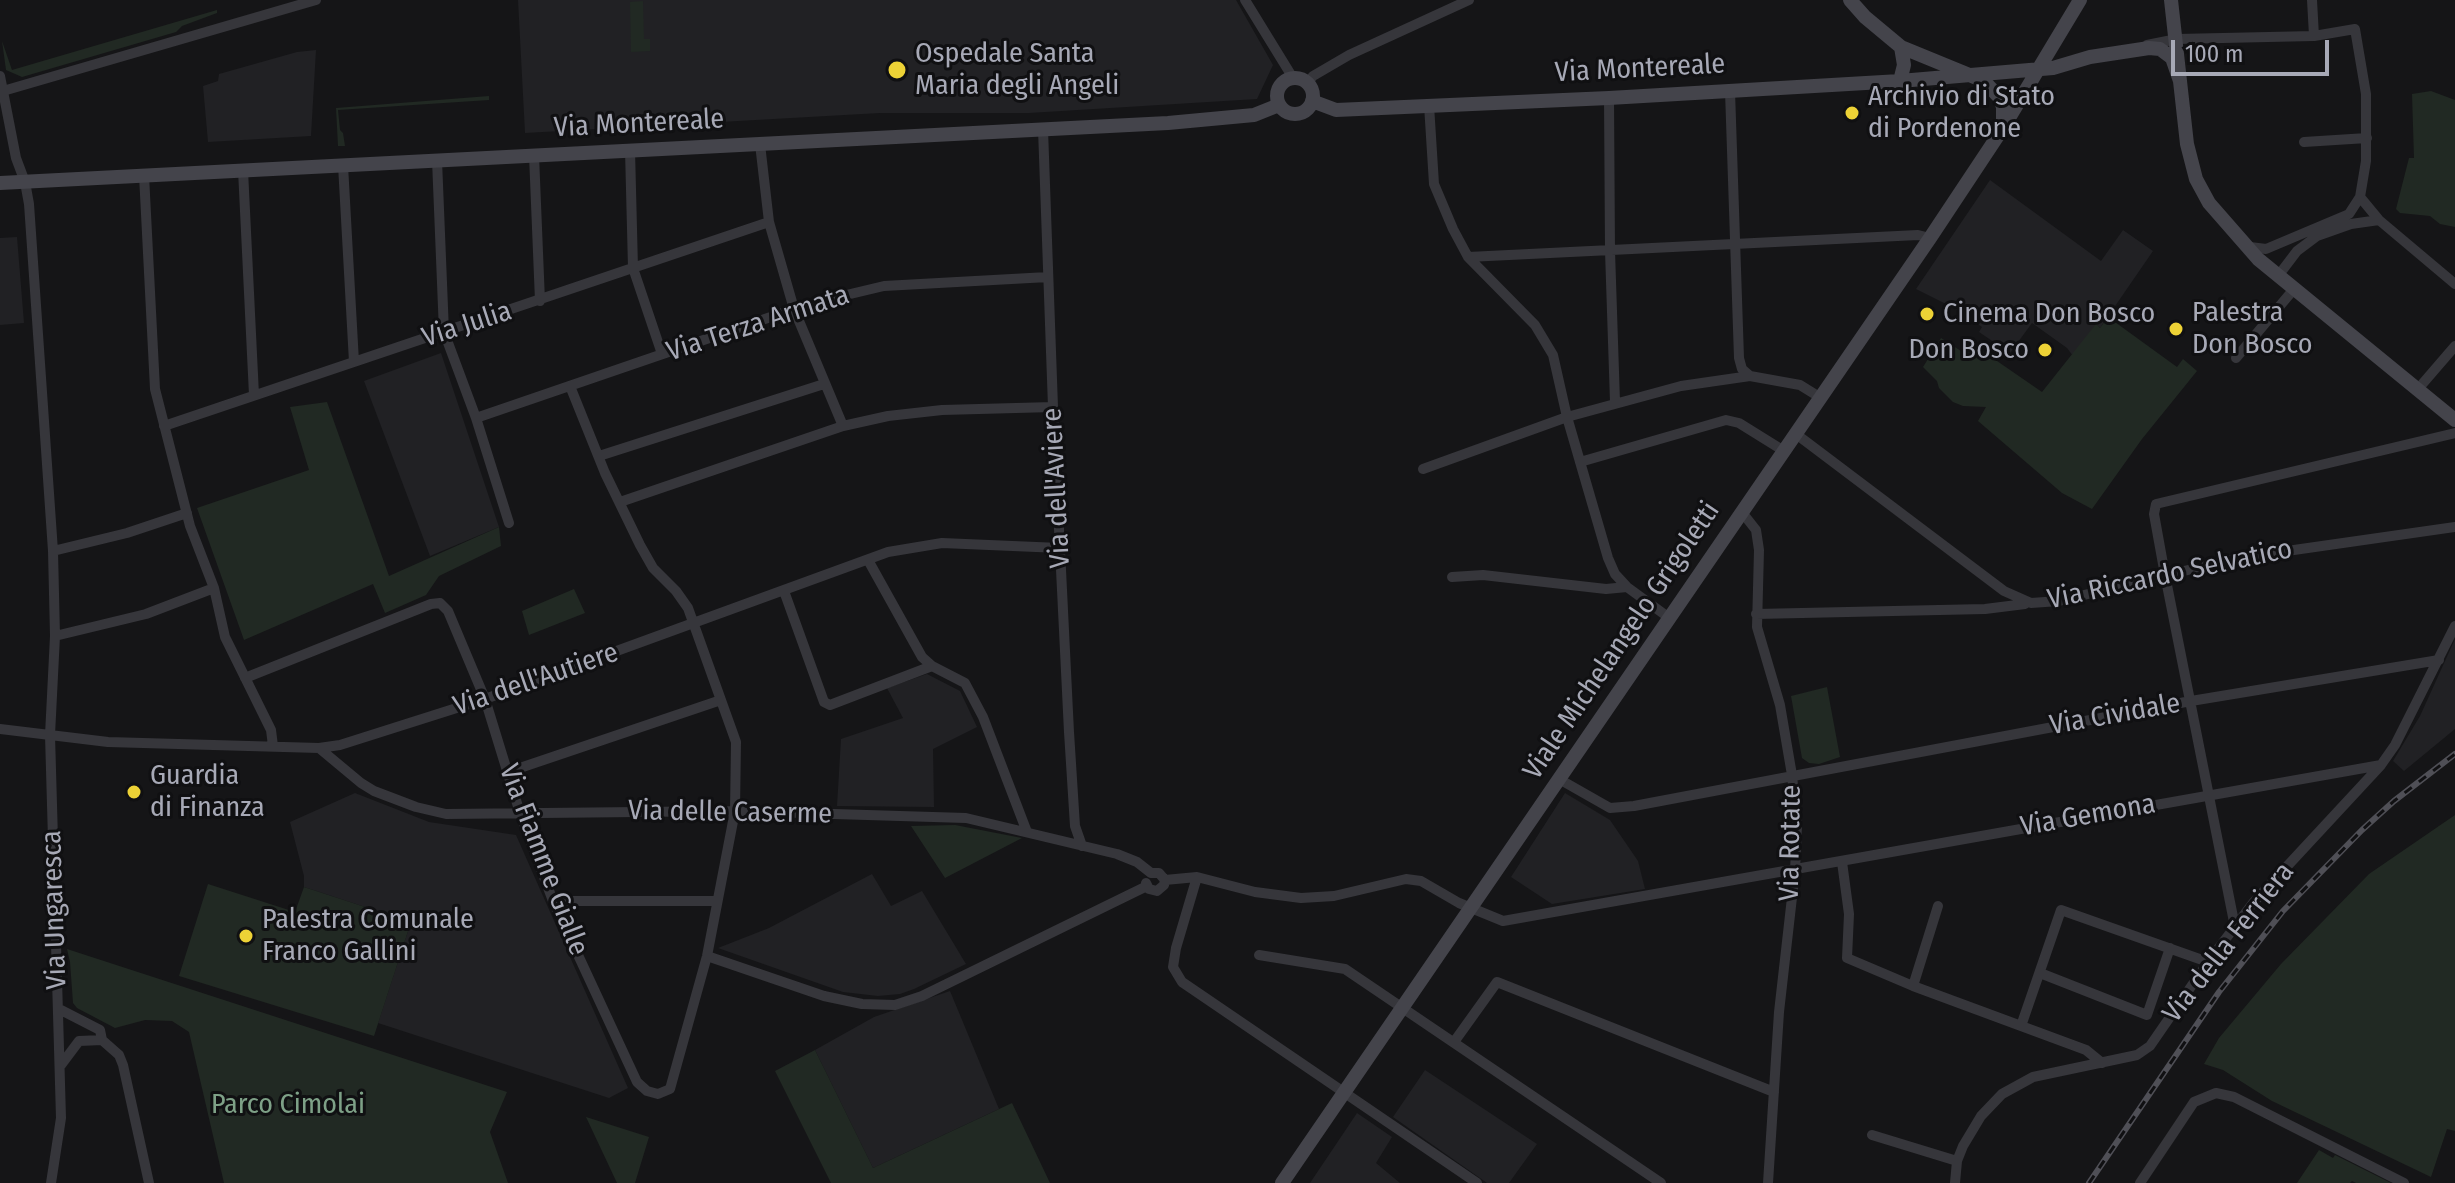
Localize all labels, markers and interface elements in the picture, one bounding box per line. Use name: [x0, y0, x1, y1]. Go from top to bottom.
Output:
scale bar: [2175, 24, 2333, 74]
place label: Ospedale Santa Maria degli Angeli: [915, 37, 1119, 103]
text: 100 m: [2185, 40, 2243, 68]
street label: Via Montereale: [1554, 48, 1726, 90]
marker: Ospedale Santa Maria degli Angeli: [886, 59, 908, 81]
place label: Archivio di Stato di Pordenone: [1868, 80, 2055, 146]
street label: Via Montereale: [553, 103, 725, 145]
marker: Archivio di Stato di Pordenone: [1843, 104, 1861, 122]
street label: Via Terza Armata: [663, 279, 853, 369]
street label: Via Julia: [418, 295, 516, 355]
place label: Palestra Don Bosco: [2192, 296, 2313, 362]
place label: Cinema Don Bosco: [1943, 297, 2155, 331]
marker: Cinema Don Bosco: [1918, 305, 1936, 323]
marker: Palestra Don Bosco: [2167, 320, 2185, 338]
place label: Don Bosco: [1908, 333, 2029, 367]
marker: Don Bosco: [2036, 341, 2054, 359]
street label: Via dell'Aviere: [1036, 407, 1078, 569]
street label: Viale Michelangelo Grigoletti: [1516, 496, 1728, 786]
street label: Via Riccardo Selvatico: [2045, 533, 2295, 617]
street label: Via dell'Autiere: [449, 636, 623, 724]
street label: Via Cividale: [2047, 687, 2183, 743]
place label: Guardia di Finanza: [150, 759, 265, 825]
street label: Via Fiamme Gialle: [491, 760, 595, 960]
marker: Guardia di Finanza: [125, 783, 143, 801]
street label: Via Rotate: [1773, 785, 1809, 901]
street label: Via Gemona: [2018, 788, 2158, 844]
street label: Via delle Caserme: [628, 794, 832, 832]
street label: Via Ungaresca: [35, 830, 75, 990]
street label: Via della Ferriera: [2156, 856, 2302, 1030]
place label: Palestra Comunale Franco Gallini: [262, 903, 474, 969]
marker: Palestra Comunale Franco Gallini: [237, 927, 255, 945]
park label: Parco Cimolai: [211, 1088, 365, 1122]

